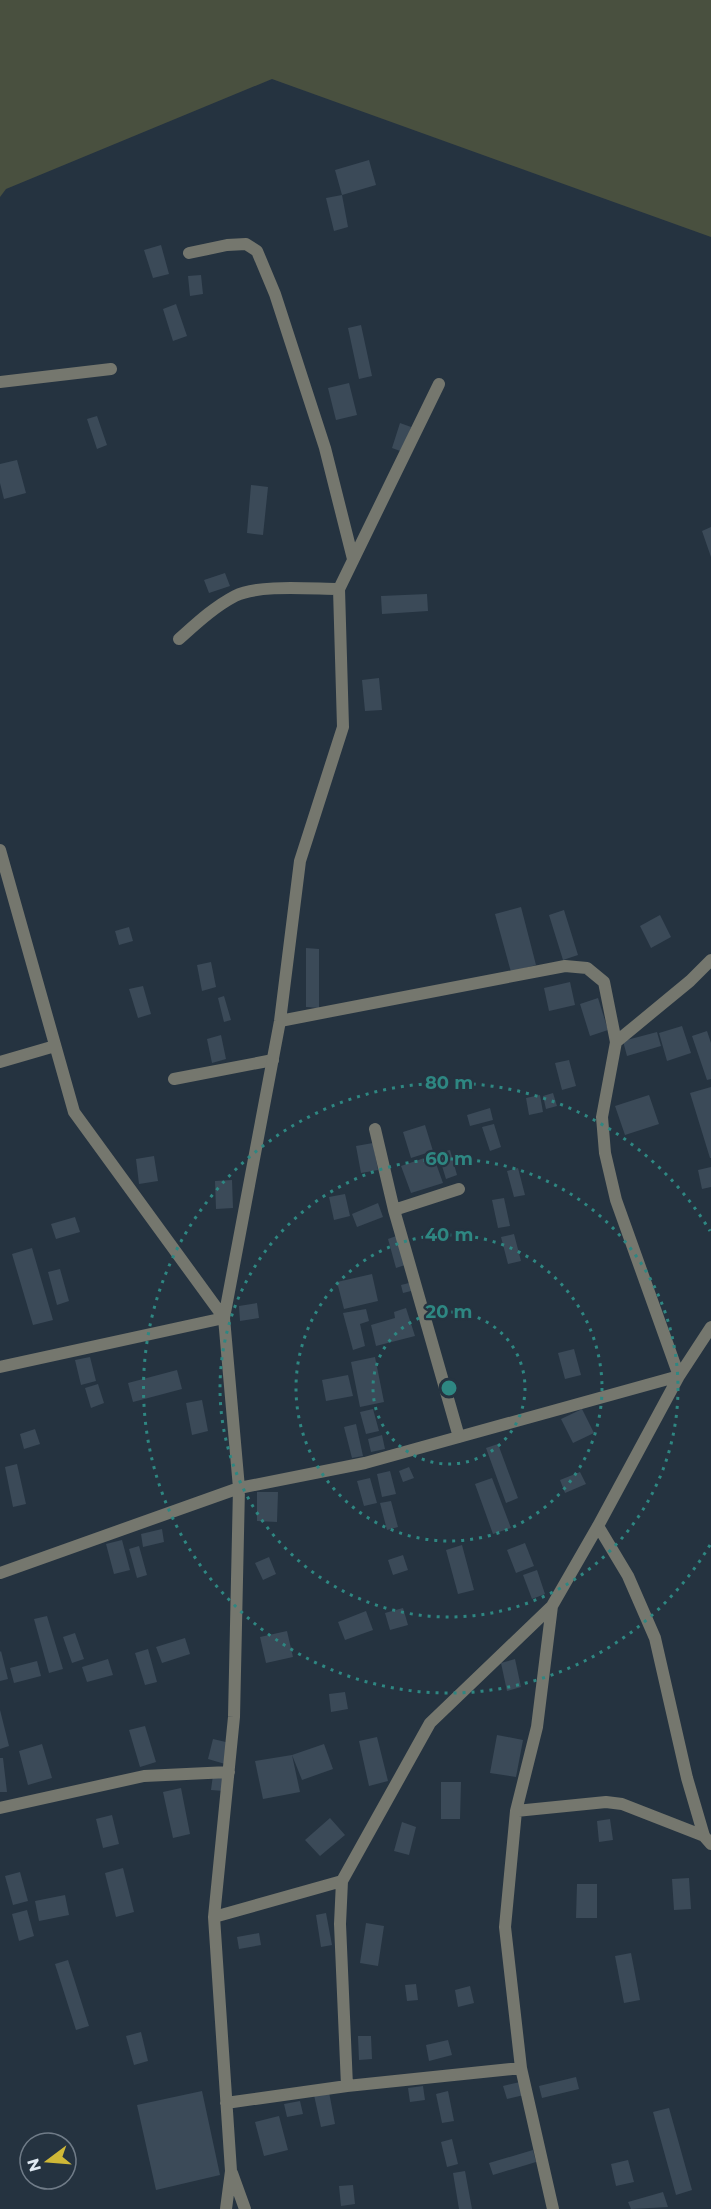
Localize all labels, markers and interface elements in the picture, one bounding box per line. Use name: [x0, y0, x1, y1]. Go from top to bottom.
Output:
text: 80 m: [425, 1072, 473, 1094]
text: 60 m: [425, 1148, 473, 1170]
text: 40 m: [425, 1224, 473, 1246]
text: 20 m: [426, 1301, 472, 1323]
centre of rings: [439, 1378, 459, 1398]
north arrow: [18, 2131, 78, 2191]
text: N: [23, 2156, 45, 2174]

